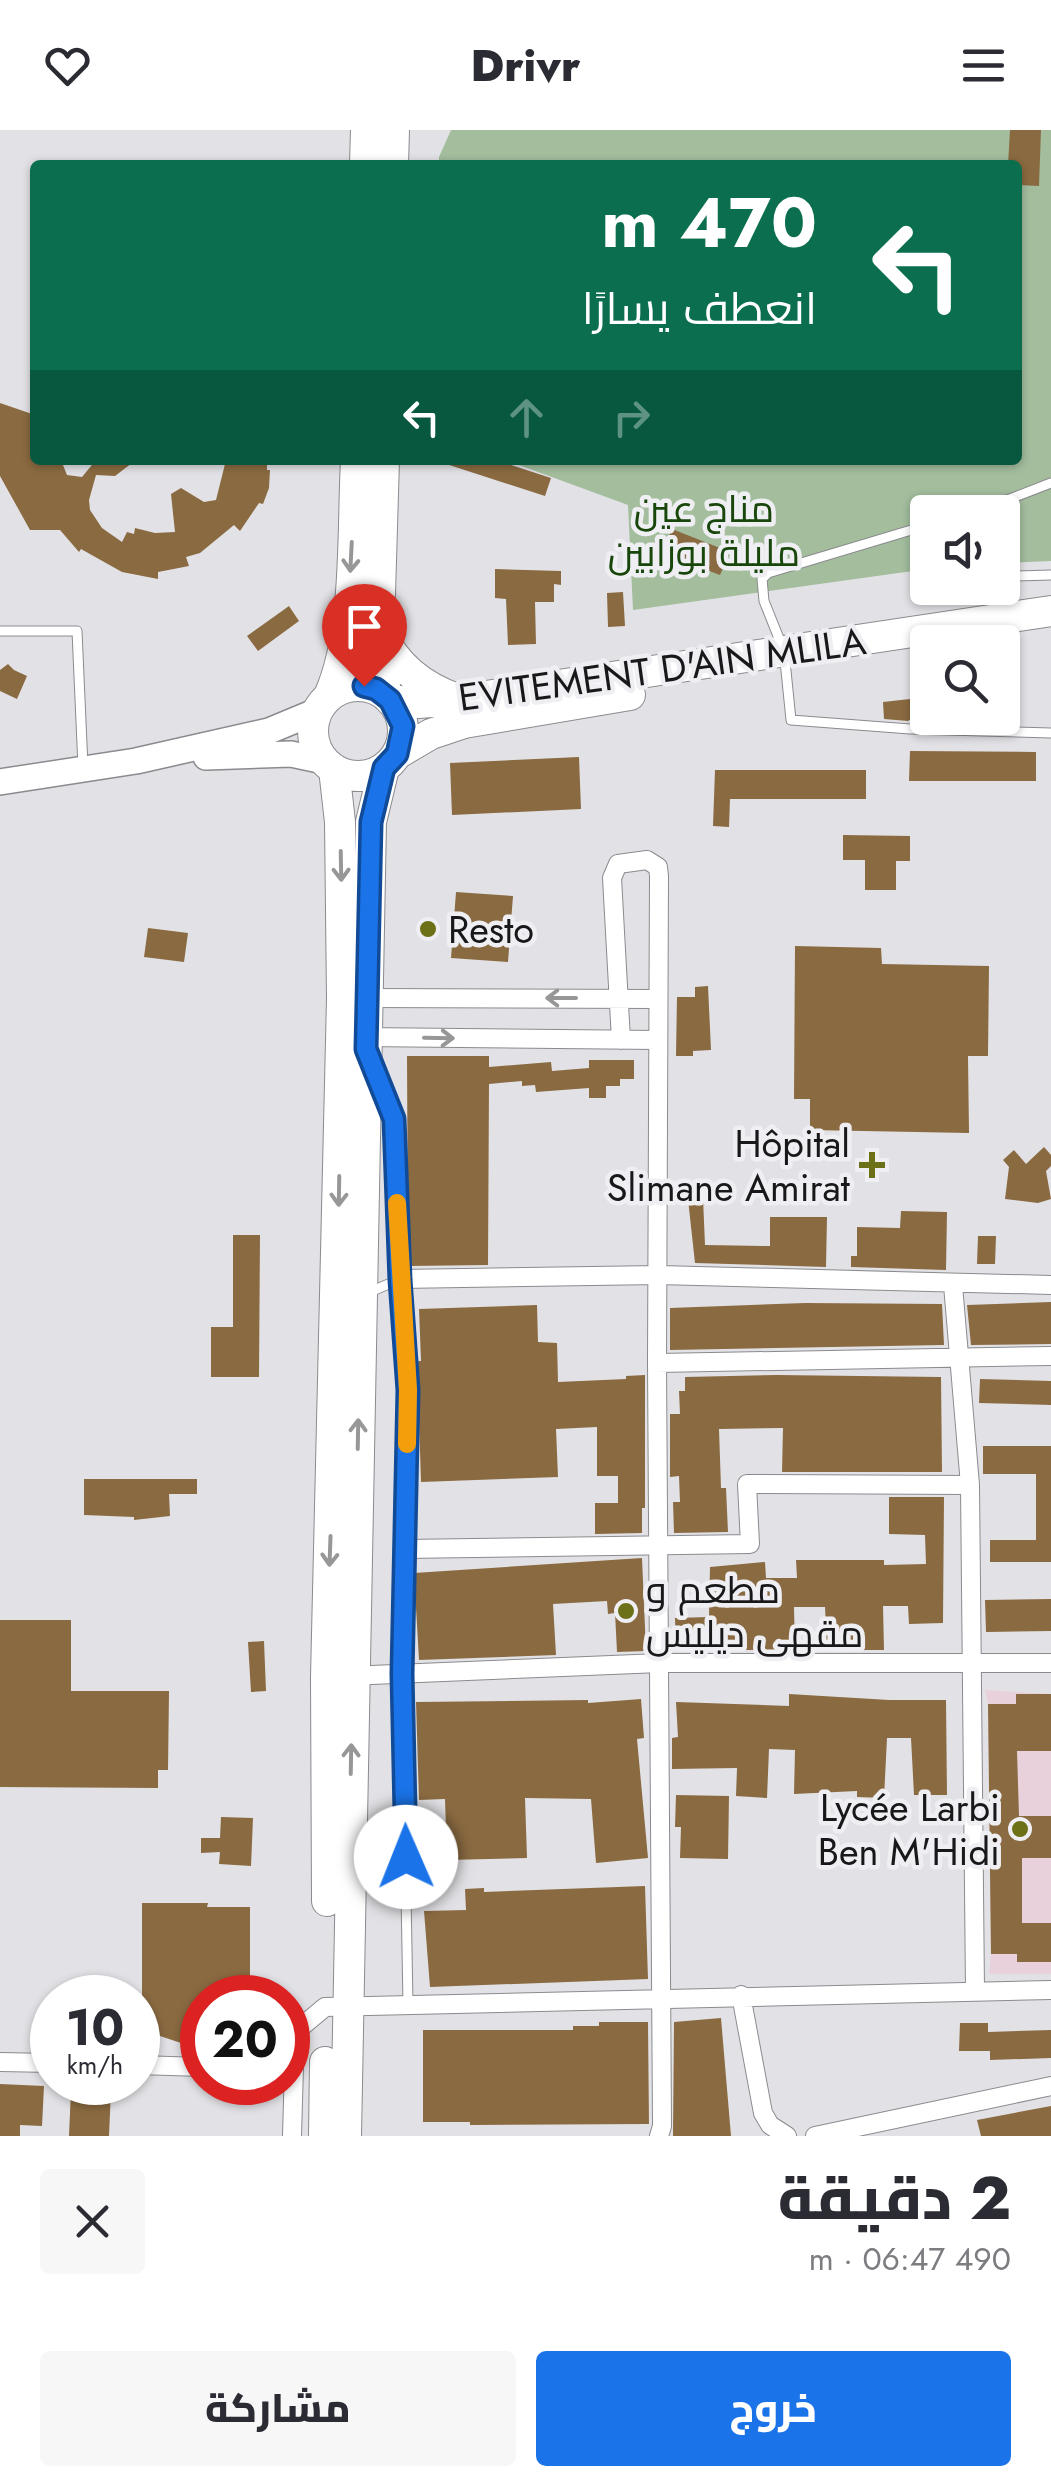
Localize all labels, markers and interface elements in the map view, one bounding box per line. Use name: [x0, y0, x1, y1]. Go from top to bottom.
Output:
text: Drivr: [470, 33, 581, 98]
icon: heart: [40, 38, 95, 93]
icon: menu: [956, 38, 1011, 93]
text: 470 m: [601, 172, 817, 273]
icon: left: [852, 200, 982, 330]
text: انعطف يسارًا: [582, 276, 817, 341]
icon: left: [394, 390, 449, 445]
icon: ahead: [499, 390, 554, 445]
icon: right: [604, 390, 659, 445]
park label: مناج عين مليلة بوزابين: [608, 481, 800, 580]
map controls: [910, 495, 1020, 735]
button: sound: [910, 495, 1020, 605]
one-way arrow: [341, 541, 360, 573]
pin: [322, 584, 407, 687]
icon: arrive: [337, 599, 392, 654]
street label: EVITEMENT D'AIN MLILA: [455, 613, 869, 725]
button: search: [910, 625, 1020, 735]
one-way arrow: [331, 850, 350, 882]
place label: Resto: [448, 902, 534, 957]
marker: Resto: [417, 918, 439, 940]
one-way arrow: [545, 988, 578, 1008]
one-way arrow: [423, 1028, 455, 1047]
place label: Hôpital Slimane Amirat: [607, 1116, 850, 1215]
marker: Hôpital Slimane Amirat: [859, 1152, 885, 1178]
one-way arrow: [330, 1174, 348, 1207]
one-way arrow: [348, 1418, 367, 1450]
one-way arrow: [321, 1535, 340, 1567]
place label: مطعم و مقهى ديليس: [646, 1562, 863, 1661]
marker: مطعم و مقهى ديليس: [615, 1600, 637, 1622]
one-way arrow: [341, 1743, 360, 1775]
place label: Lycée Larbi Ben M'Hidi: [818, 1780, 1000, 1879]
position arrow: [354, 1805, 458, 1909]
marker: Lycée Larbi Ben M'Hidi: [1009, 1818, 1031, 1840]
speed limit sign: 20: [180, 1975, 310, 2105]
text: 10: [66, 1991, 124, 2064]
text: km/h: [67, 2047, 123, 2083]
text: 2 دقيقة: [778, 2155, 1011, 2242]
button: close: [40, 2169, 145, 2274]
text: 490 m · 06:47: [809, 2236, 1011, 2282]
button: مشاركة: [40, 2351, 516, 2466]
button: خروج: [536, 2351, 1011, 2466]

